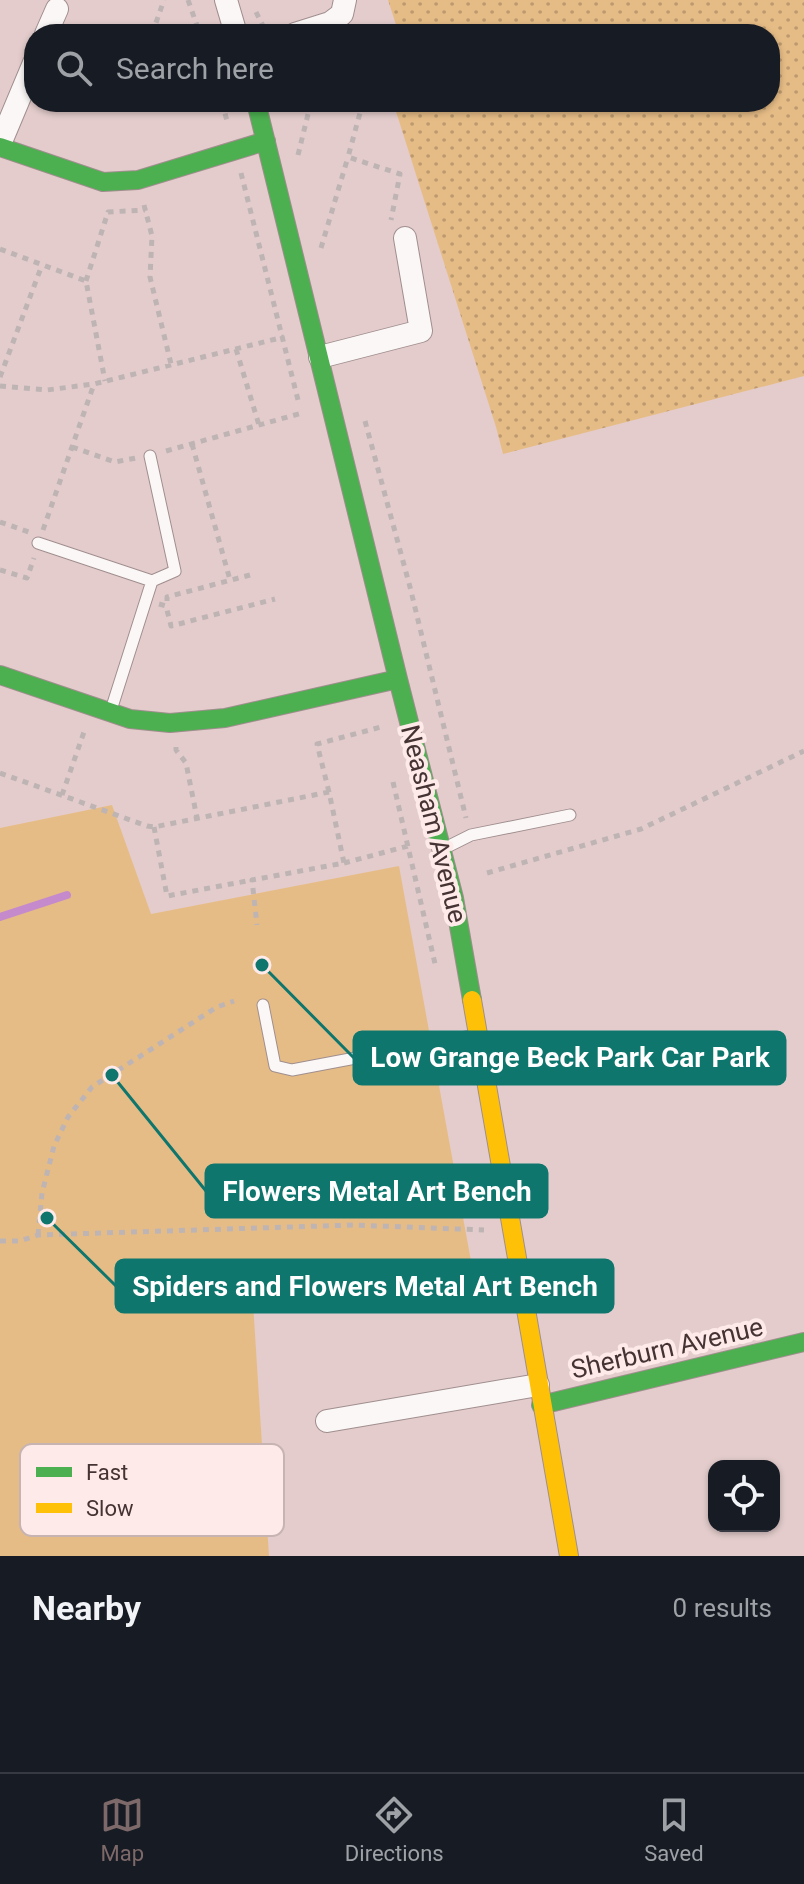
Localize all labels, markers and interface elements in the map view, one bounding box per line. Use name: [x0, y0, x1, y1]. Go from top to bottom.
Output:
search box: [24, 24, 780, 112]
icon: search: [52, 46, 96, 90]
text: Search here: [116, 51, 274, 86]
street label: Neasham Avenue: [395, 722, 473, 926]
callout: Low Grange Beck Park Car Park: [354, 1032, 785, 1084]
text: Low Grange Beck Park Car Park: [370, 1041, 771, 1074]
callout: Flowers Metal Art Bench: [206, 1165, 547, 1217]
text: Flowers Metal Art Bench: [222, 1175, 532, 1208]
callout: Spiders and Flowers Metal Art Bench: [116, 1260, 613, 1312]
text: Spiders and Flowers Metal Art Bench: [132, 1270, 598, 1303]
street label: Sherburn Avenue: [568, 1311, 766, 1385]
legend: [20, 1444, 284, 1536]
text: Fast: [86, 1460, 128, 1485]
map controls: [708, 1460, 780, 1532]
button: locate: [708, 1460, 780, 1532]
text: Slow: [86, 1496, 134, 1521]
text: Nearby: [32, 1588, 141, 1628]
text: 0 results: [673, 1593, 772, 1623]
tab: Map: [100, 1793, 144, 1866]
tab: Directions: [345, 1793, 444, 1866]
tab: Saved: [644, 1793, 704, 1866]

